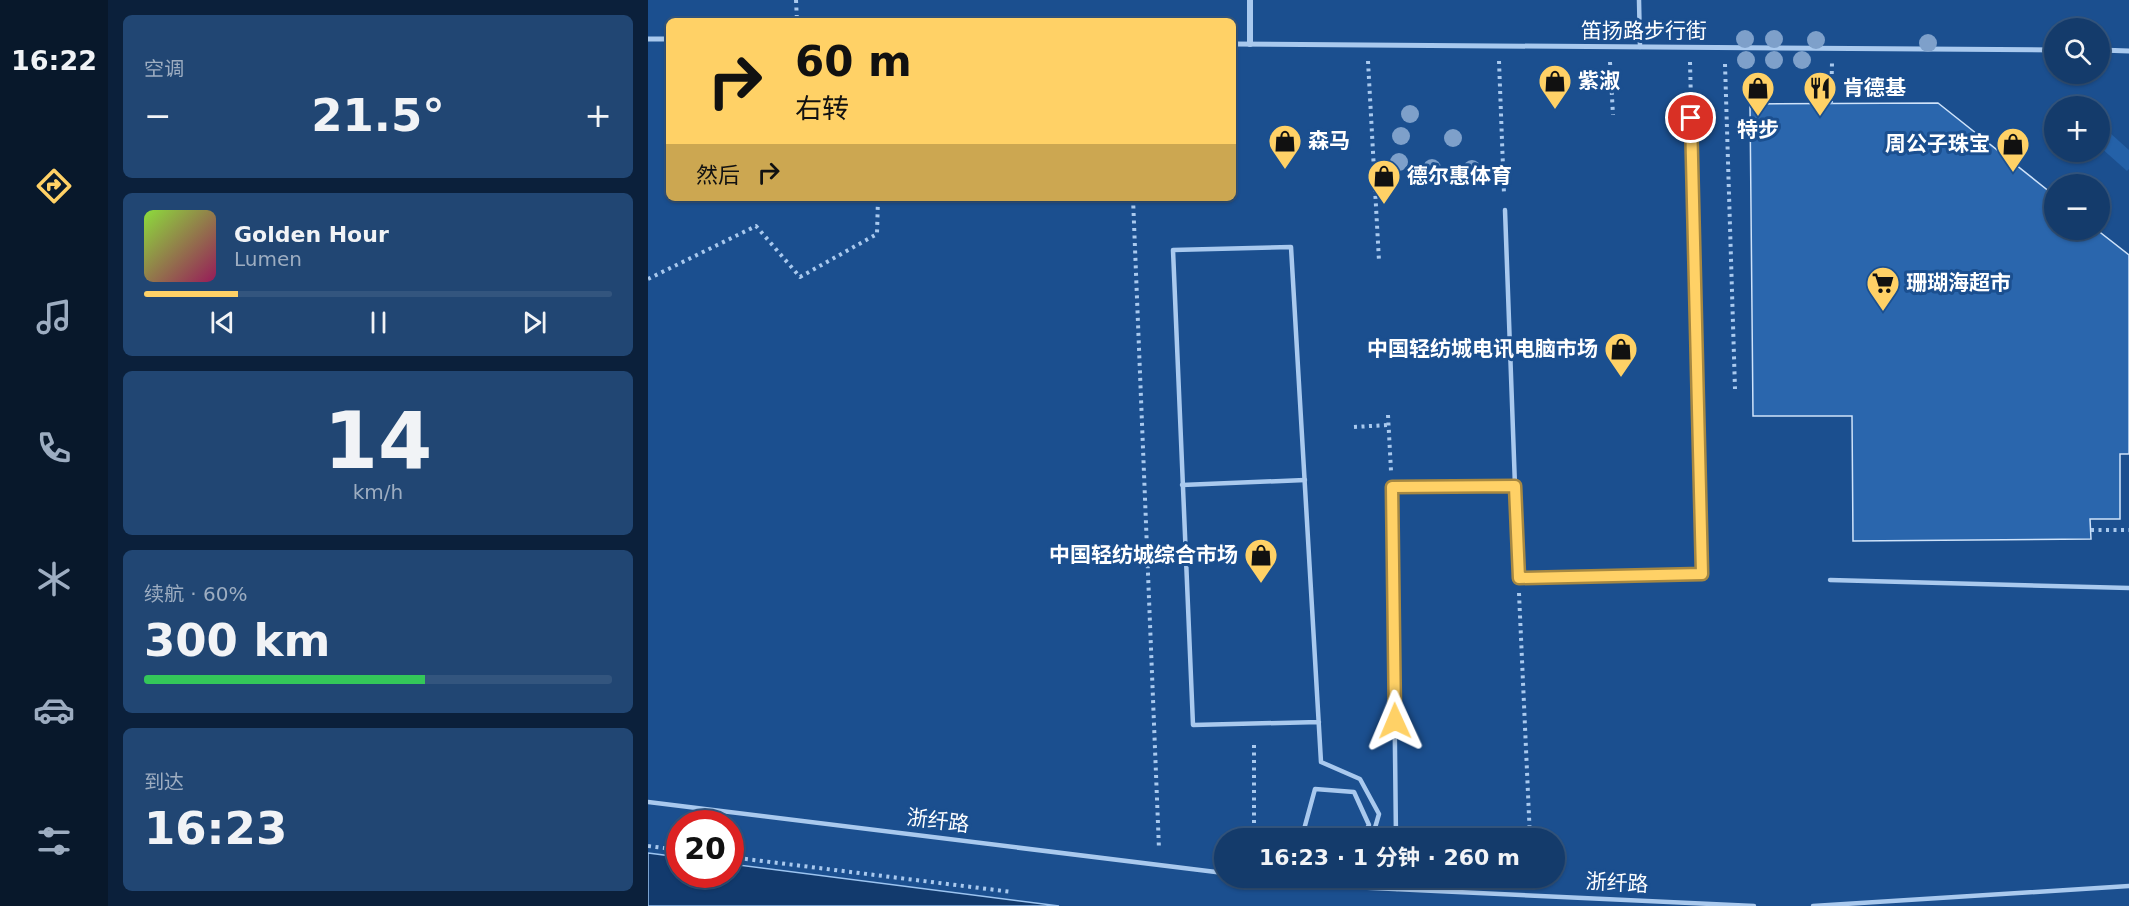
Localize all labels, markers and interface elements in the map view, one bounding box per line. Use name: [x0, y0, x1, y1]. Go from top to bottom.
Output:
map controls: [2044, 18, 2110, 240]
button: search: [2044, 18, 2110, 84]
street label: 笛扬路步行街: [1581, 19, 1707, 43]
text: 60 m: [795, 37, 912, 86]
icon: right: [696, 42, 774, 120]
text: 16:22: [11, 45, 97, 76]
text: 空调: [144, 57, 184, 81]
shop icon: 紫淑: [1537, 63, 1573, 110]
place label: 紫淑: [1578, 69, 1620, 93]
shop icon: 特步: [1740, 70, 1776, 117]
restaurant icon: 肯德基: [1802, 70, 1838, 117]
place label: 肯德基: [1843, 76, 1906, 100]
text: 21.5°: [311, 89, 445, 142]
pin: [1665, 92, 1716, 143]
text: 右转: [795, 93, 849, 124]
text: −: [144, 96, 172, 135]
text: +: [584, 96, 612, 135]
button: +: [2044, 96, 2110, 162]
icon: arrive: [1674, 101, 1707, 134]
place label: 特步: [1737, 118, 1779, 142]
shop icon: 森马: [1267, 123, 1303, 170]
shop icon: 周公子珠宝: [1995, 126, 2031, 173]
place label: 森马: [1308, 129, 1350, 153]
place label: 周公子珠宝: [1885, 132, 1990, 156]
icon: right: [752, 156, 785, 189]
shop icon: 德尔惠体育: [1366, 158, 1402, 205]
text: 然后: [696, 163, 740, 188]
place label: 德尔惠体育: [1407, 164, 1512, 188]
icon: directions: [33, 165, 75, 207]
button: −: [2044, 174, 2110, 240]
text: Golden Hour: [234, 222, 389, 247]
text: Lumen: [234, 247, 302, 271]
supermarket icon: 珊瑚海超市: [1865, 265, 1901, 312]
place label: 珊瑚海超市: [1906, 271, 2011, 295]
icon: music: [33, 296, 75, 338]
icon: previous: [206, 306, 239, 339]
icon: pause: [362, 306, 395, 339]
icon: next: [518, 306, 551, 339]
shop icon: 中国轻纺城电讯电脑市场: [1603, 331, 1639, 378]
place label: 中国轻纺城电讯电脑市场: [1367, 337, 1598, 361]
text: 14: [324, 396, 432, 486]
icon: phone: [33, 427, 75, 469]
text: km/h: [353, 480, 403, 504]
shop icon: 中国轻纺城综合市场: [1243, 537, 1279, 584]
place label: 中国轻纺城综合市场: [1049, 543, 1238, 567]
icon: climate: [33, 558, 75, 600]
text: 续航 · 60%: [144, 582, 248, 606]
text: 300 km: [144, 614, 330, 667]
icon: car: [33, 689, 75, 731]
position arrow: [1363, 689, 1427, 753]
text: 到达: [144, 770, 184, 794]
text: 16:23: [144, 802, 287, 855]
street label: 浙纤路: [905, 805, 971, 837]
speed limit sign: 20: [666, 810, 744, 888]
icon: filters: [33, 820, 75, 862]
text: 16:23 · 1 分钟 · 260 m: [1259, 845, 1520, 870]
street label: 浙纤路: [1585, 869, 1649, 897]

